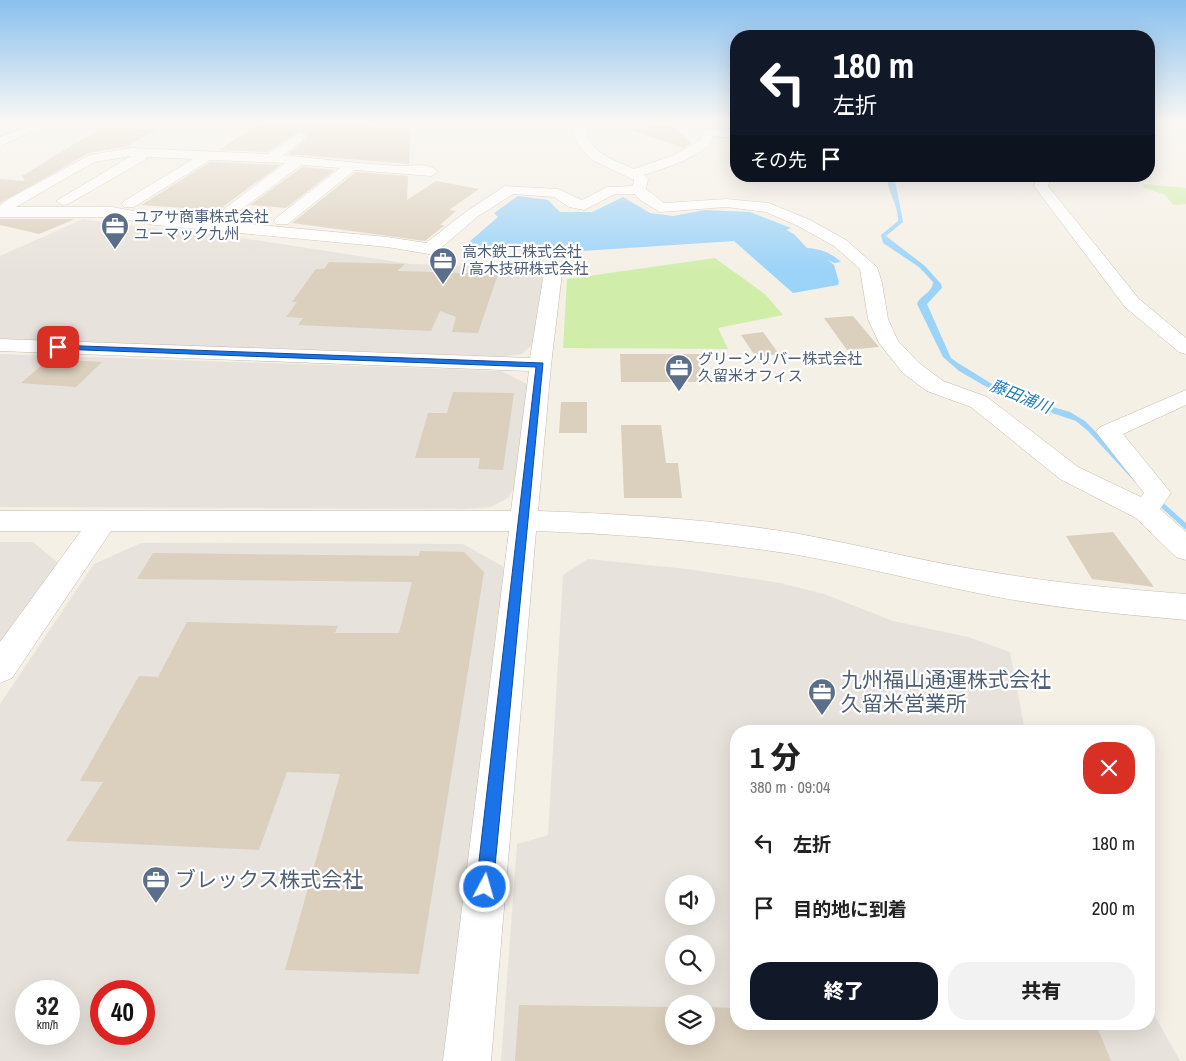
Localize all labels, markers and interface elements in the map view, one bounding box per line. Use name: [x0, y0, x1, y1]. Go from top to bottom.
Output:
text: 180 m: [833, 42, 914, 89]
icon: left: [750, 50, 815, 115]
text: 左折: [833, 90, 877, 120]
icon: arrive: [817, 145, 845, 173]
text: その先: [750, 147, 807, 173]
place label: ユアサ商事株式会社 ユーマック九州: [134, 206, 269, 244]
office icon: ユアサ商事株式会社 ユーマック九州: [100, 211, 130, 250]
place label: 高木鉄工株式会社 / 高木技研株式会社: [462, 241, 589, 279]
office icon: 高木鉄工株式会社 / 高木技研株式会社: [428, 246, 458, 285]
pin: [37, 326, 79, 368]
icon: arrive: [44, 333, 72, 361]
place label: グリーンリバー株式会社 久留米オフィス: [698, 348, 862, 386]
office icon: グリーンリバー株式会社 久留米オフィス: [664, 353, 694, 392]
water label: 藤田浦川: [987, 374, 1057, 419]
place label: 九州福山通運株式会社 久留米営業所: [841, 665, 1051, 718]
office icon: 九州福山通運株式会社 久留米営業所: [807, 677, 837, 716]
text: 1 分: [750, 737, 801, 777]
button: close: [1083, 742, 1135, 794]
text: 380 m · 09:04: [750, 776, 830, 798]
icon: left: [750, 829, 778, 857]
text: 180 m: [1092, 830, 1135, 856]
text: 左折: [793, 831, 831, 857]
position arrow: [458, 860, 510, 912]
office icon: ブレックス株式会社: [141, 865, 171, 904]
place label: ブレックス株式会社: [175, 865, 363, 894]
map controls: [665, 875, 715, 1045]
button: sound: [665, 875, 715, 925]
icon: arrive: [750, 894, 778, 922]
text: 200 m: [1092, 895, 1135, 921]
text: 目的地に到着: [793, 896, 907, 922]
button: search: [665, 935, 715, 985]
button: 終了: [750, 962, 938, 1020]
button: 共有: [948, 962, 1135, 1020]
speed limit sign: 40: [90, 980, 155, 1045]
text: 32: [36, 989, 59, 1023]
button: layers: [665, 995, 715, 1045]
text: km/h: [37, 1017, 58, 1033]

